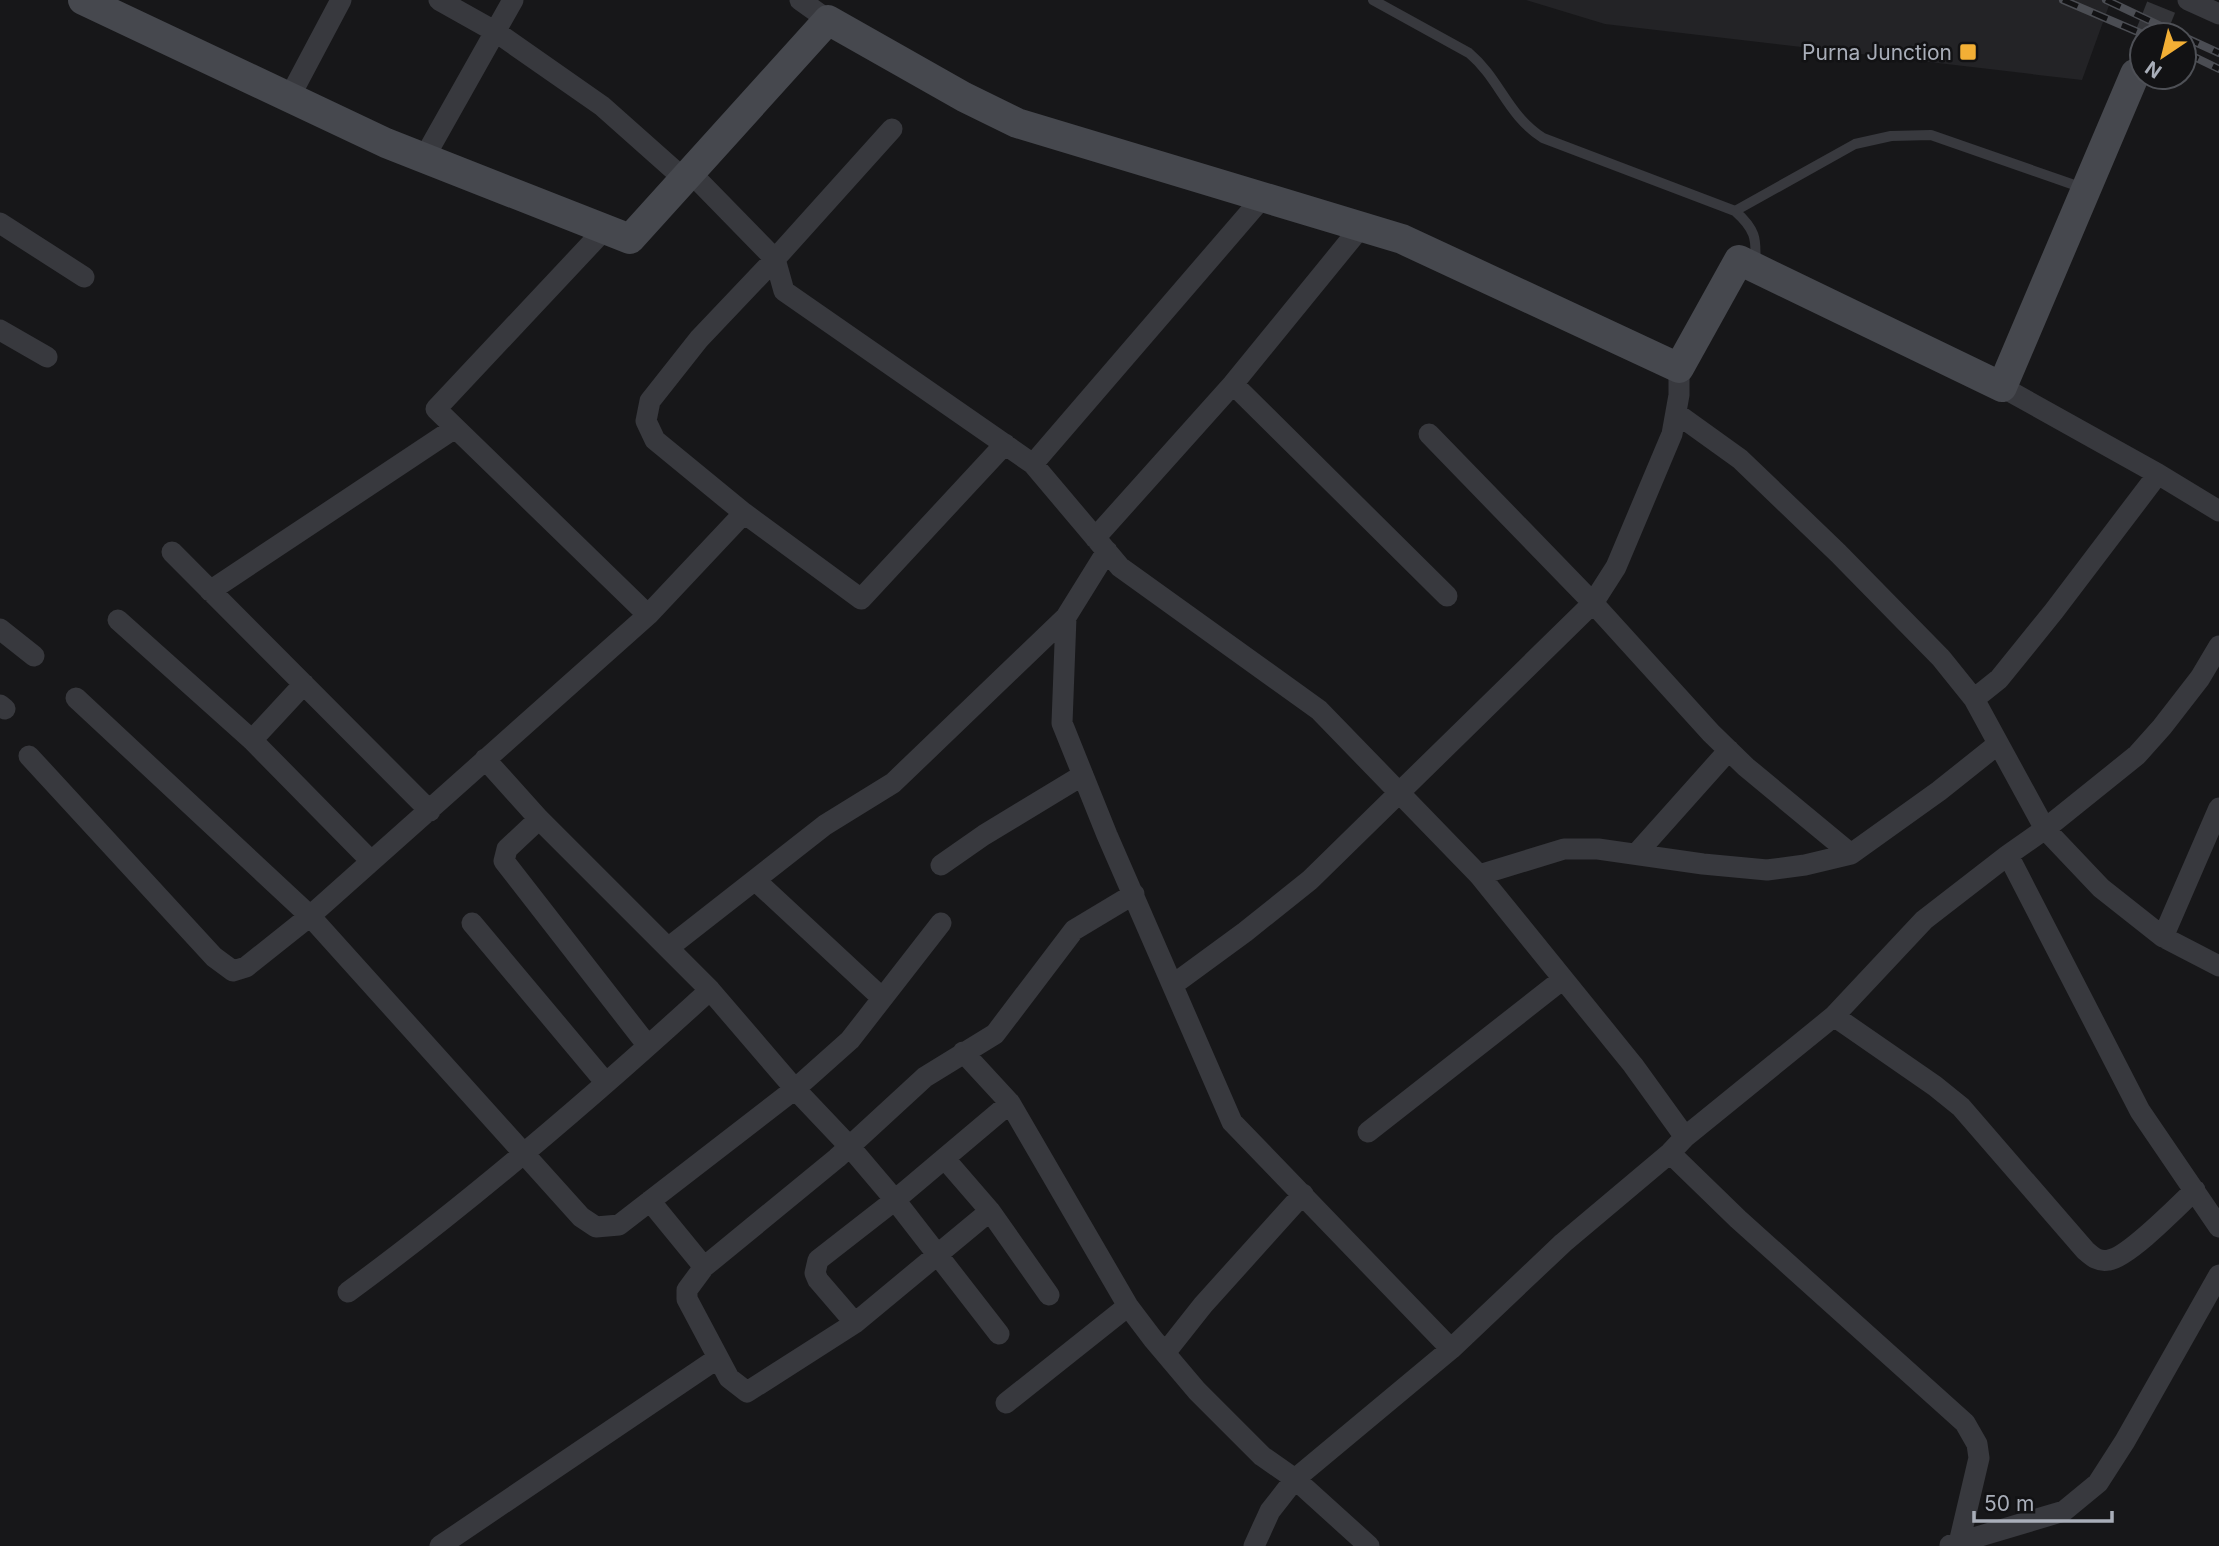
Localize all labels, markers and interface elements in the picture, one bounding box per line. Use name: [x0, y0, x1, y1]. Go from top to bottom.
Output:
north arrow: [2128, 21, 2198, 91]
place label: Purna Junction: [1802, 40, 1952, 65]
marker: Purna Junction: [1958, 42, 1978, 62]
text: N: [2141, 56, 2166, 83]
scale bar: [1974, 1480, 2112, 1524]
text: 50 m: [1984, 1491, 2034, 1516]

